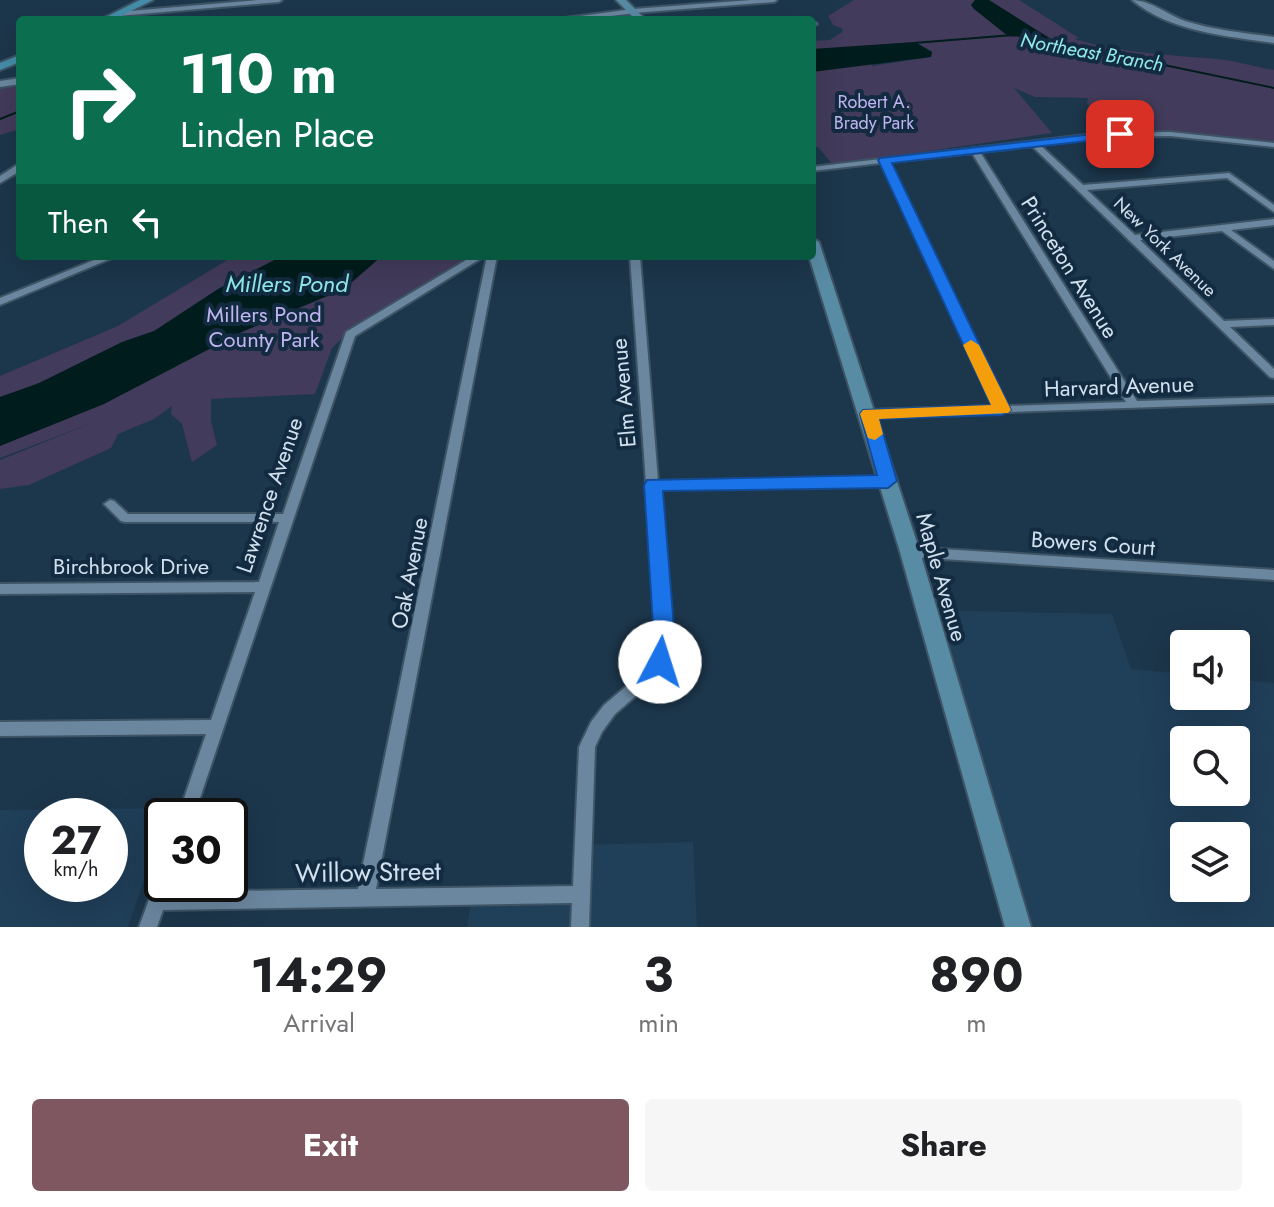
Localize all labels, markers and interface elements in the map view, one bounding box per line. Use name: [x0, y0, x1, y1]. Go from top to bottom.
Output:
water label: Northeast Branch: [1018, 26, 1166, 79]
text: 110 m: [180, 33, 337, 114]
icon: right: [48, 48, 152, 152]
park label: Robert A. Brady Park: [834, 89, 914, 136]
pin: [1086, 100, 1154, 168]
text: Linden Place: [180, 108, 374, 160]
icon: arrive: [1098, 112, 1142, 156]
street label: Princeton Avenue: [1013, 190, 1127, 344]
street label: New York Avenue: [1108, 191, 1222, 303]
icon: left: [125, 200, 169, 244]
text: Then: [48, 201, 109, 244]
water label: Millers Pond: [226, 266, 350, 301]
park label: Millers Pond County Park: [206, 298, 322, 355]
street label: Elm Avenue: [602, 337, 644, 449]
street label: Harvard Avenue: [1043, 367, 1195, 405]
street label: Lawrence Avenue: [227, 413, 311, 577]
street label: Maple Avenue: [908, 509, 976, 645]
street label: Oak Avenue: [383, 515, 435, 631]
street label: Bowers Court: [1030, 523, 1157, 563]
street label: Birchbrook Drive: [53, 550, 209, 582]
position arrow: [618, 620, 702, 704]
map controls: [1170, 630, 1250, 902]
button: sound: [1170, 630, 1250, 710]
button: search: [1170, 726, 1250, 806]
speed limit sign: 30: [144, 798, 248, 902]
text: 27: [51, 811, 101, 869]
button: layers: [1170, 822, 1250, 902]
street label: Willow Street: [295, 852, 442, 892]
text: km/h: [53, 855, 99, 884]
text: 14:29: [251, 941, 388, 1010]
text: 3: [644, 941, 673, 1010]
text: 890: [929, 941, 1023, 1010]
text: Arrival: [283, 1004, 355, 1042]
text: min: [638, 1004, 679, 1042]
text: m: [966, 1004, 987, 1042]
button: Exit: [32, 1099, 629, 1191]
button: Share: [645, 1099, 1242, 1191]

